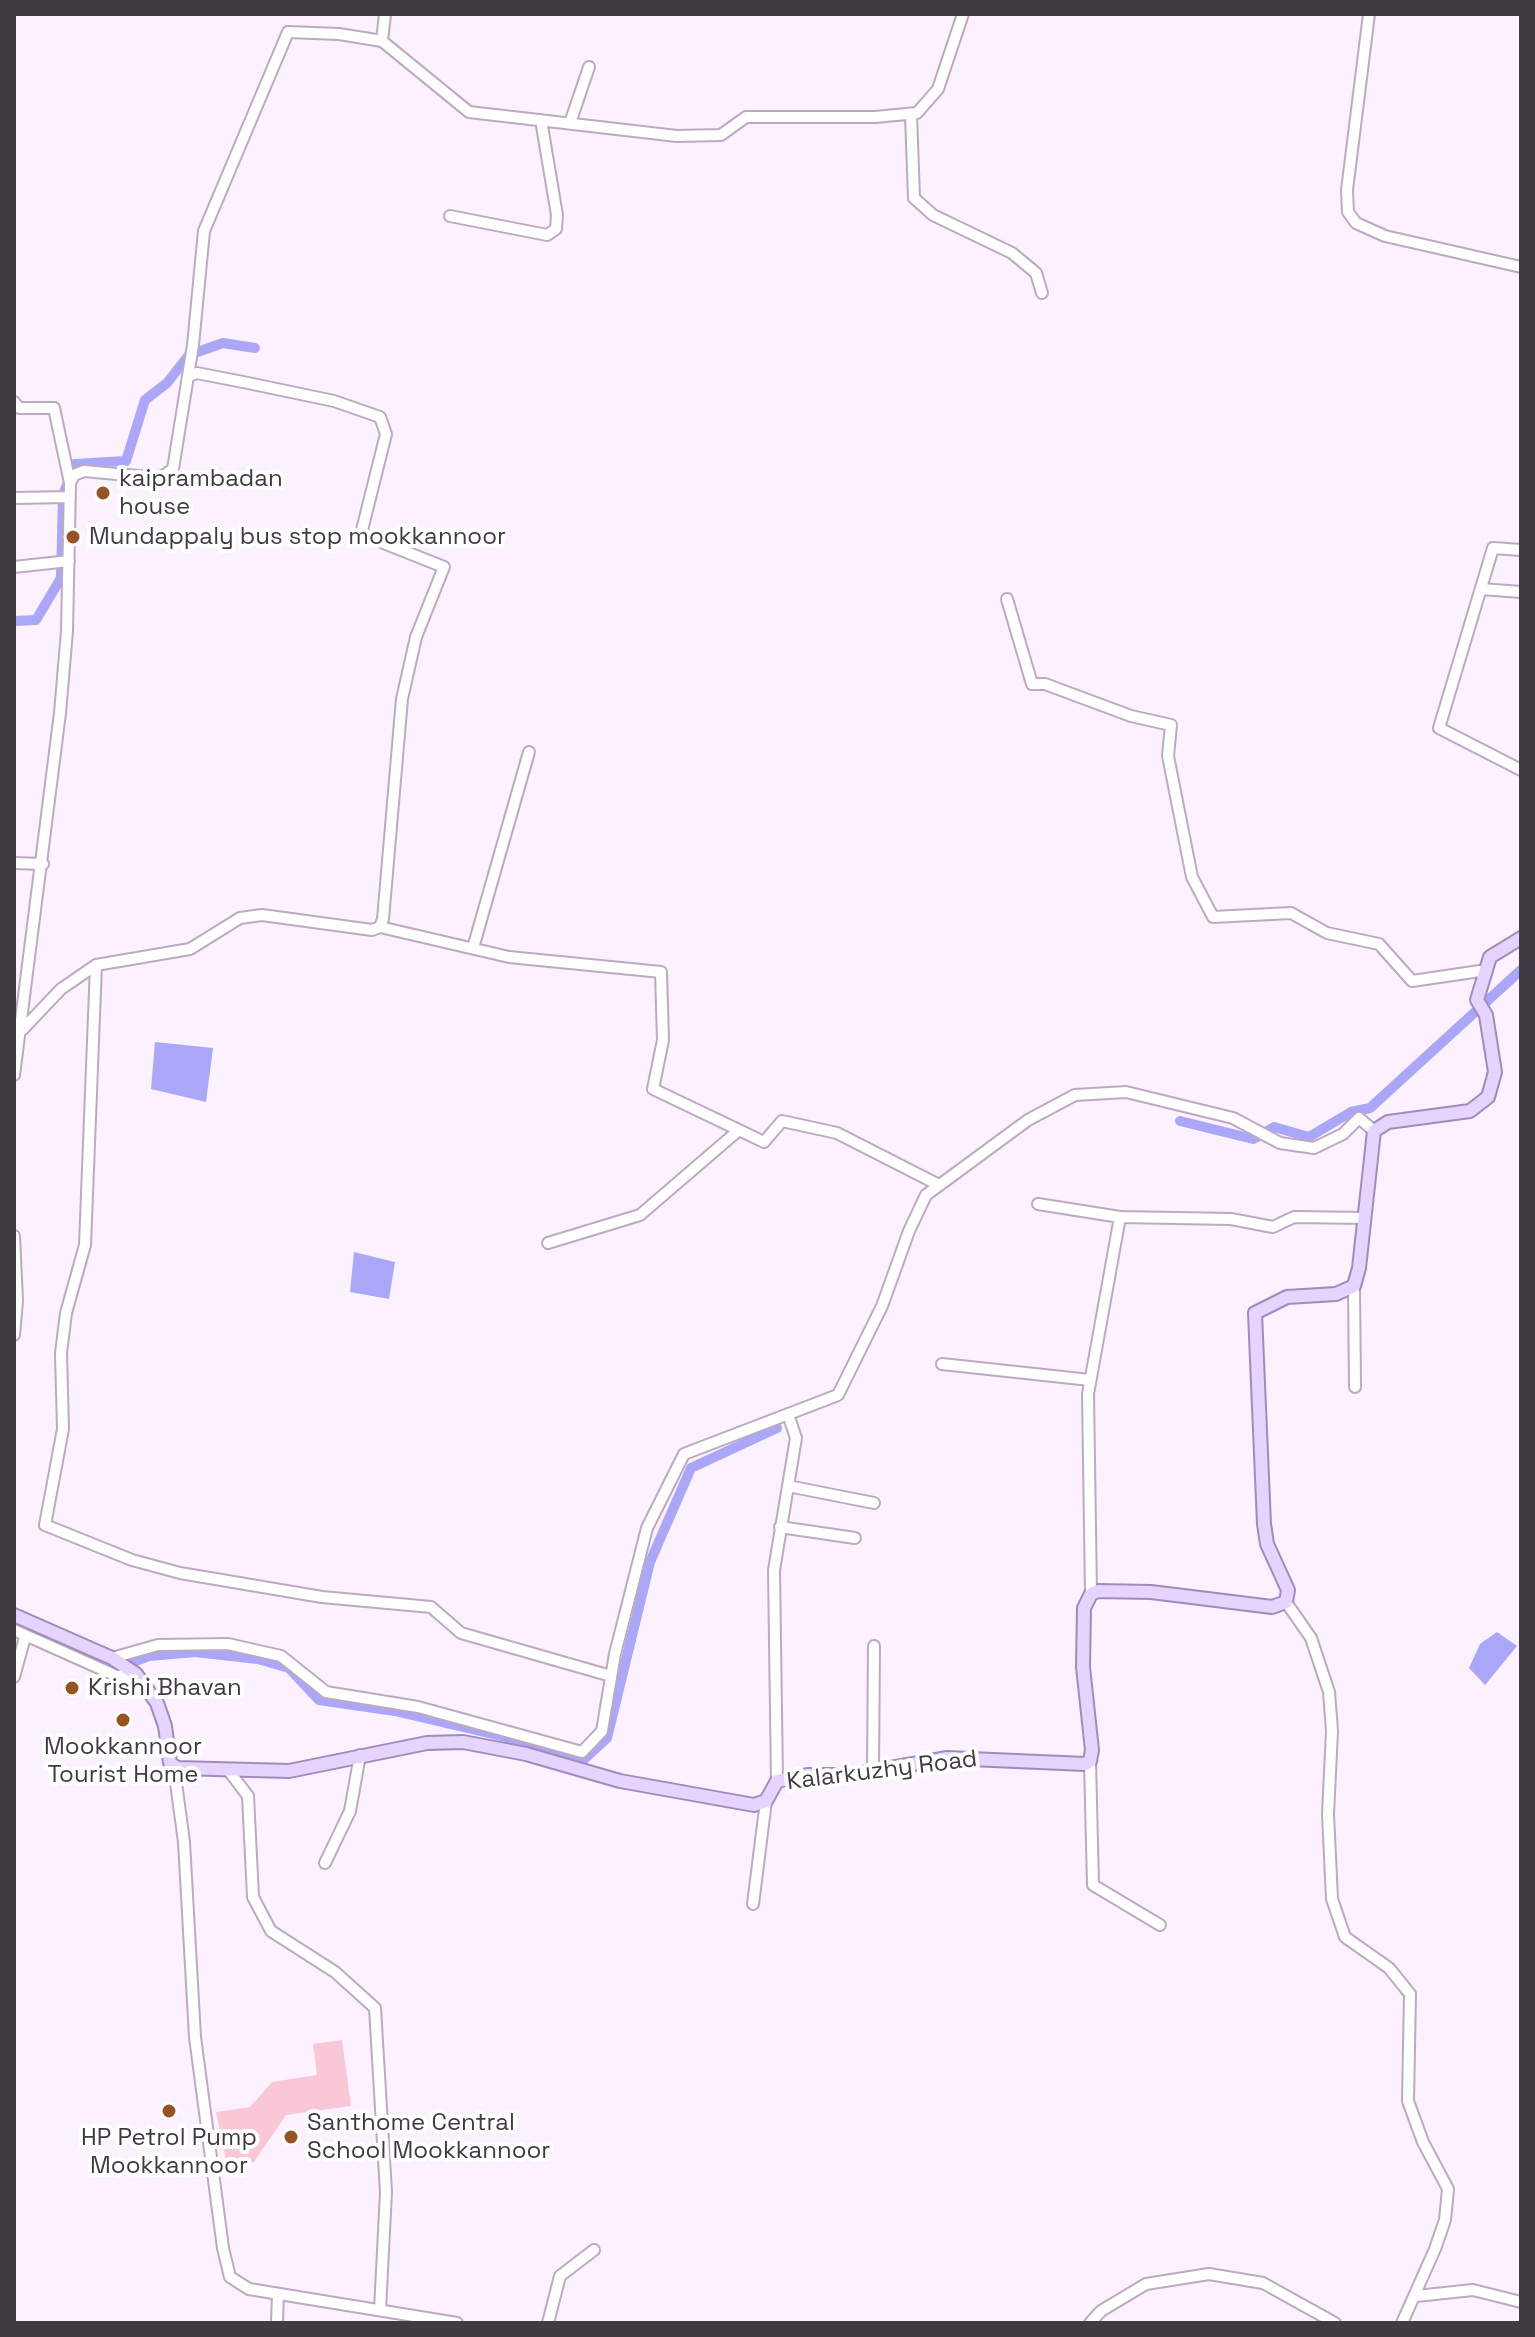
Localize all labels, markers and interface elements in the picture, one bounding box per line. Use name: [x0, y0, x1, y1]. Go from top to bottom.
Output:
place label: kaiprambadan house: [119, 465, 283, 521]
marker: kaiprambadan house: [94, 484, 112, 502]
place label: Mundappaly bus stop mookkannoor: [89, 523, 506, 551]
marker: Mundappaly bus stop mookkannoor: [64, 528, 82, 546]
place label: Krishi Bhavan: [88, 1674, 242, 1702]
marker: Krishi Bhavan: [63, 1679, 81, 1697]
marker: Mookkannoor Tourist Home: [114, 1711, 132, 1729]
place label: Mookkannoor Tourist Home: [44, 1733, 202, 1789]
street label: Kalarkuzhy Road: [785, 1745, 979, 1797]
marker: HP Petrol Pump Mookkannoor: [160, 2102, 178, 2120]
place label: Santhome Central School Mookkannoor: [307, 2109, 550, 2165]
place label: HP Petrol Pump Mookkannoor: [81, 2124, 257, 2180]
marker: Santhome Central School Mookkannoor: [282, 2128, 300, 2146]

